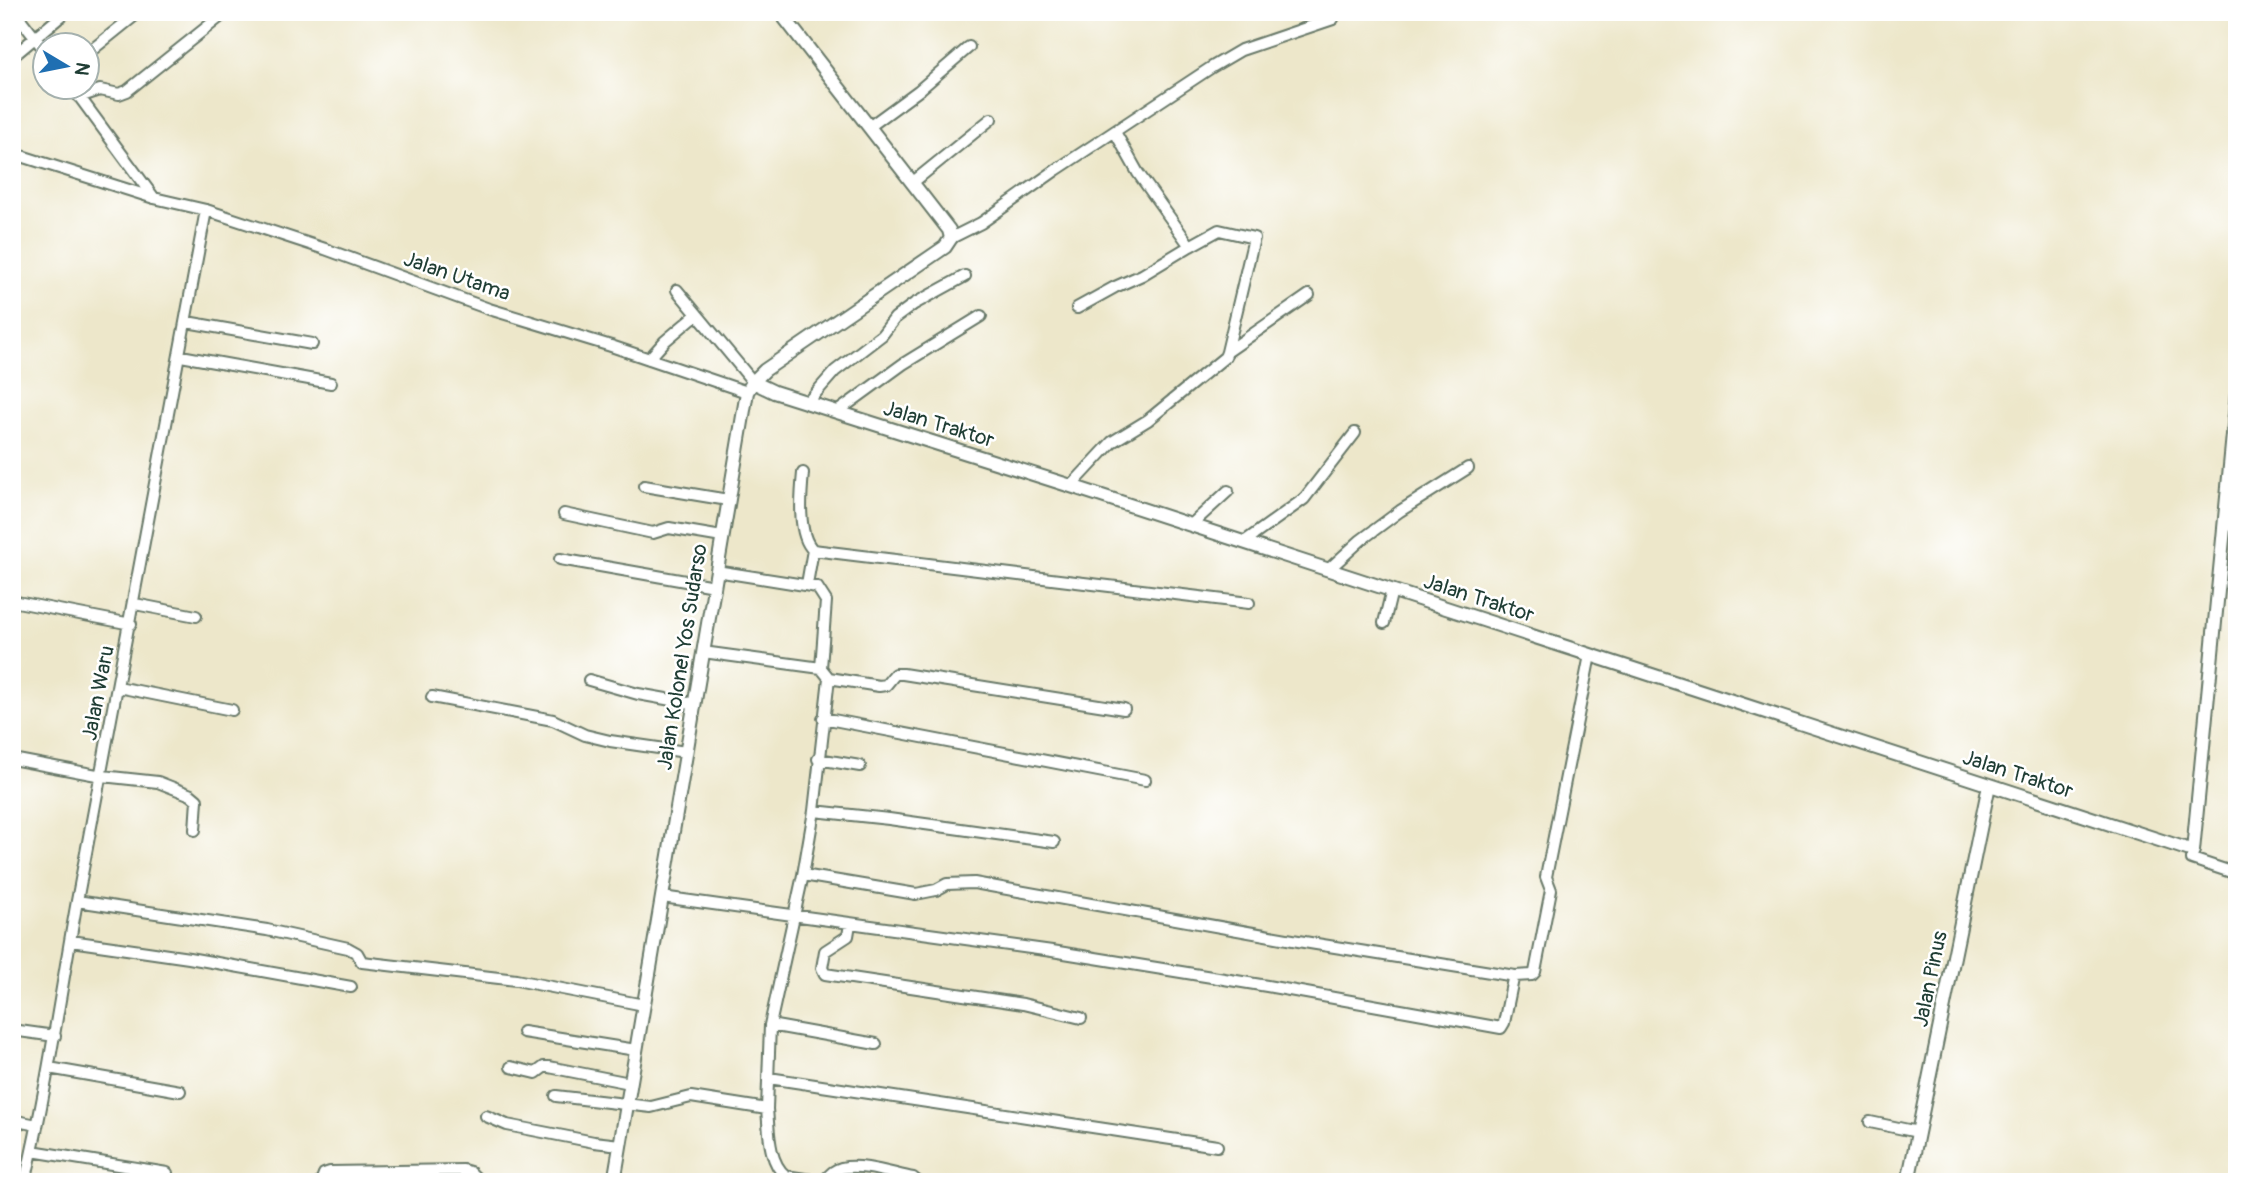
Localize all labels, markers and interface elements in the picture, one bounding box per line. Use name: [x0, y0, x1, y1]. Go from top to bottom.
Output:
north arrow: [32, 32, 102, 102]
text: N: [69, 60, 95, 77]
street label: Jalan Utama: [400, 246, 514, 307]
street label: Jalan Traktor: [880, 395, 998, 454]
street label: Jalan Kolonel Yos Sudarso: [651, 542, 714, 772]
street label: Jalan Traktor: [1420, 568, 1538, 629]
street label: Jalan Waru: [76, 643, 121, 743]
street label: Jalan Traktor: [1959, 744, 2077, 805]
street label: Jalan Pinus: [1907, 928, 1954, 1030]

